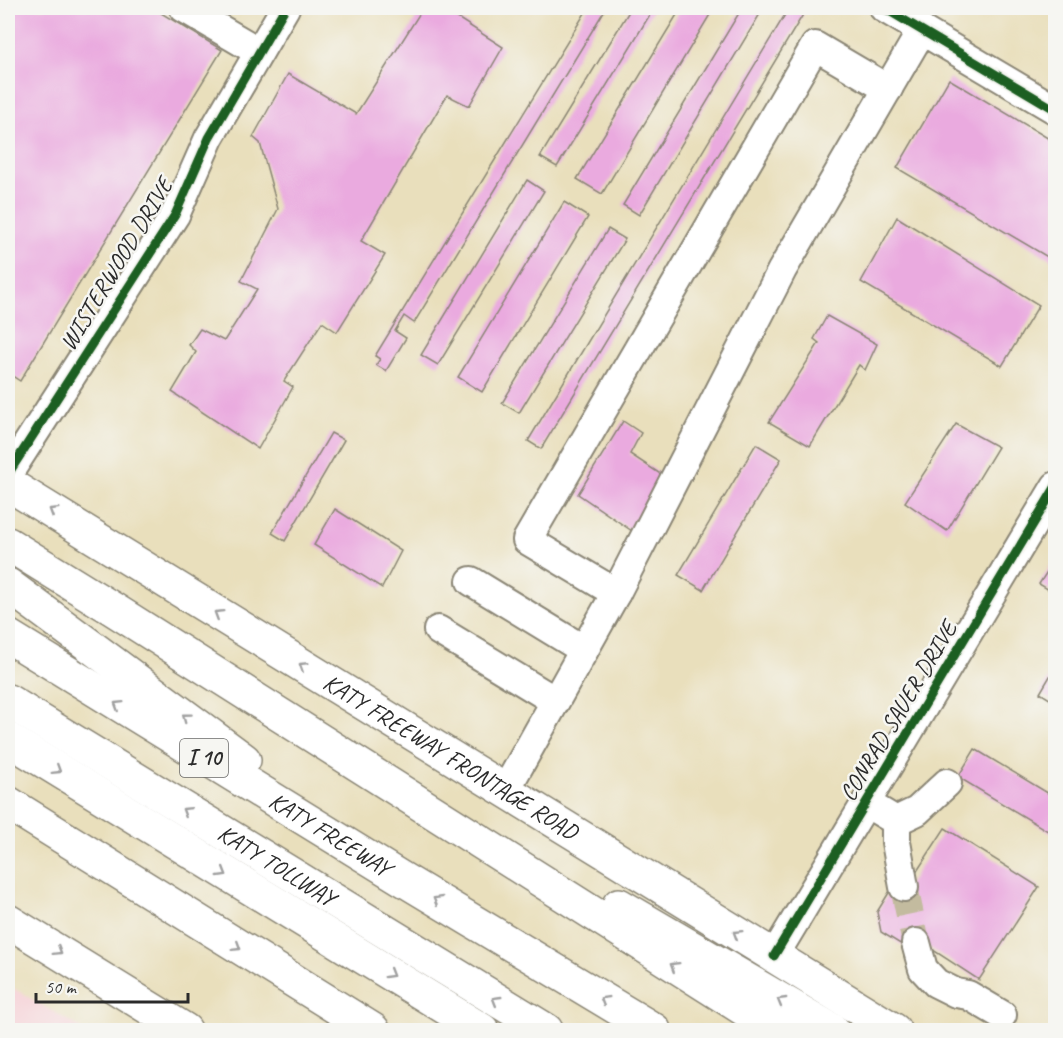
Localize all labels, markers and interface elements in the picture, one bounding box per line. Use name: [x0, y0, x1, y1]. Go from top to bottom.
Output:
street label: WISTERWOOD DRIVE: [53, 170, 181, 356]
one-way arrow: [48, 508, 59, 519]
one-way arrow: [214, 610, 225, 621]
street label: CONRAD SAUER DRIVE: [832, 613, 965, 806]
one-way arrow: [299, 662, 309, 674]
street label: KATY FREEWAY FRONTAGE ROAD: [319, 667, 583, 847]
one-way arrow: [114, 700, 124, 712]
one-way arrow: [182, 713, 193, 724]
road number: I 10: [180, 739, 228, 777]
one-way arrow: [51, 763, 61, 775]
street label: KATY FREEWAY: [264, 787, 396, 883]
one-way arrow: [182, 807, 192, 819]
street label: KATY TOLLWAY: [212, 818, 344, 915]
one-way arrow: [217, 865, 227, 877]
one-way arrow: [433, 895, 443, 907]
one-way arrow: [733, 929, 743, 941]
one-way arrow: [231, 939, 241, 951]
one-way arrow: [52, 944, 62, 956]
one-way arrow: [670, 961, 680, 973]
scale bar: [36, 966, 188, 1004]
one-way arrow: [384, 967, 394, 979]
text: 50 m: [45, 976, 78, 998]
one-way arrow: [492, 996, 502, 1008]
one-way arrow: [600, 996, 610, 1008]
one-way arrow: [777, 997, 787, 1008]

